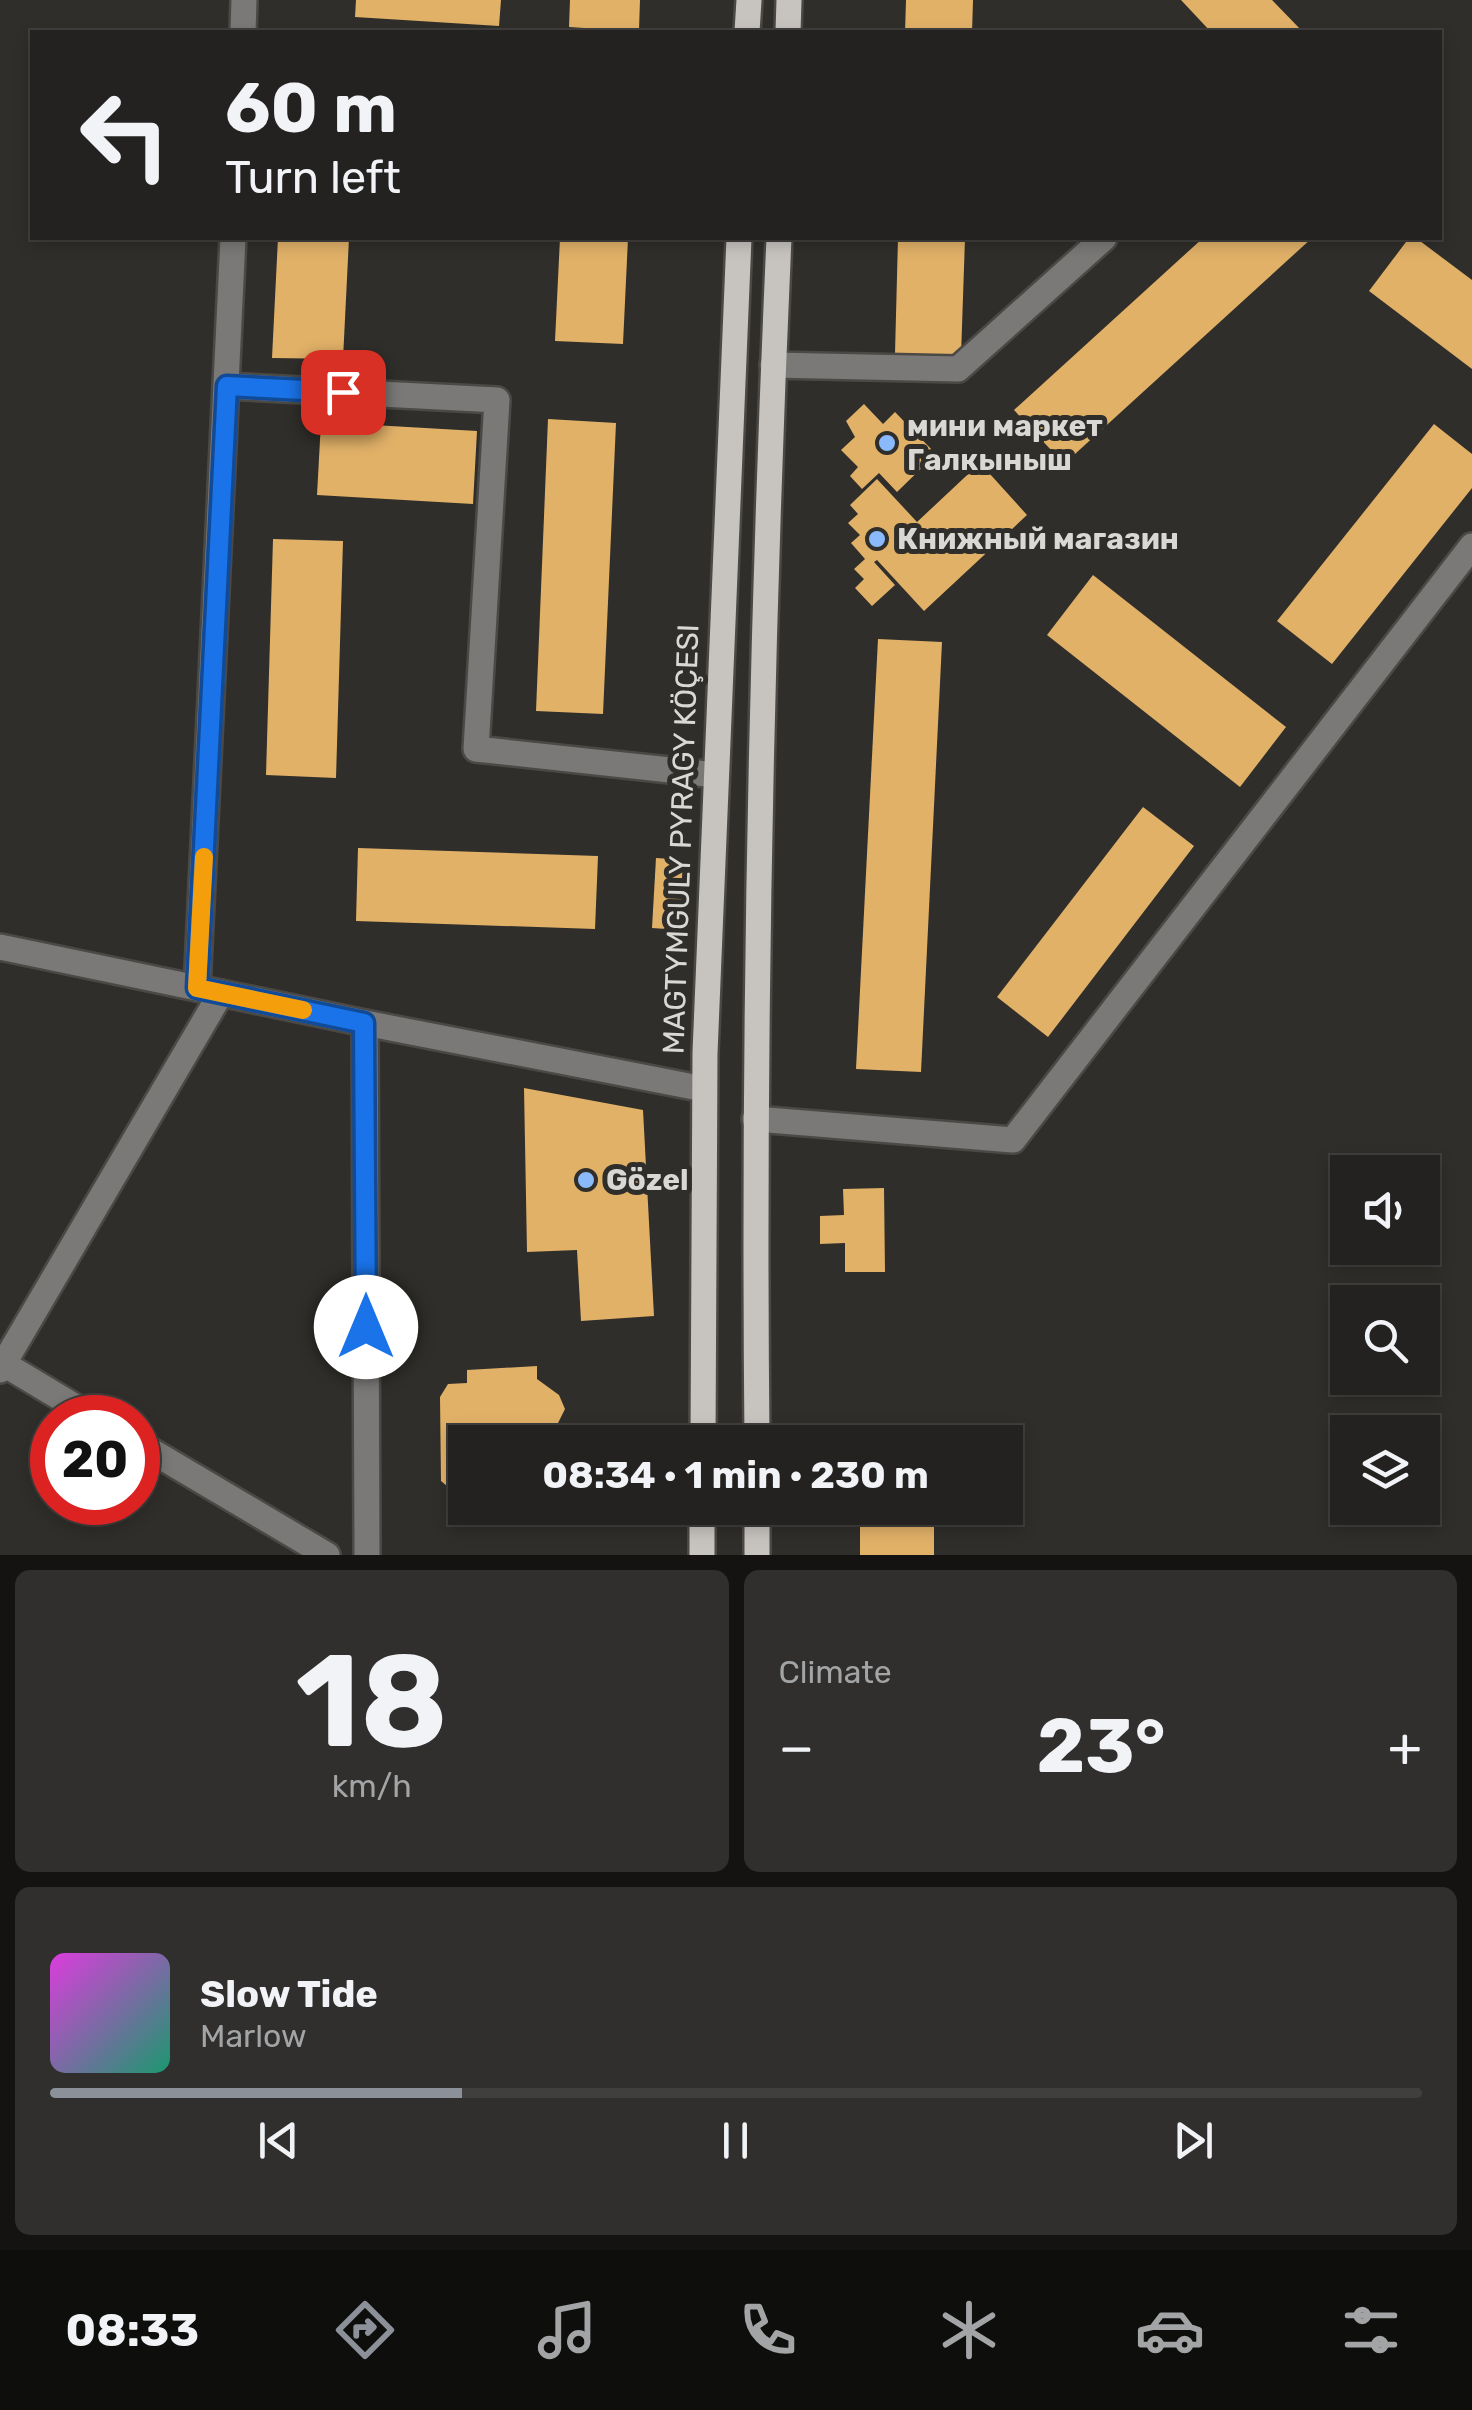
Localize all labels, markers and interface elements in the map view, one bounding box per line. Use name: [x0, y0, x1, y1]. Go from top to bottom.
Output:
text: 60 m: [225, 67, 397, 150]
icon: left: [60, 70, 190, 200]
text: Turn left: [225, 151, 401, 204]
pin: [301, 350, 386, 435]
icon: arrive: [316, 365, 371, 420]
place label: мини маркет Галкыныш: [907, 408, 1103, 478]
marker: мини маркет Галкыныш: [876, 432, 898, 454]
place label: Книжный магазин: [897, 521, 1179, 557]
marker: Книжный магазин: [866, 528, 888, 550]
street label: MAGTYMGULY PYRAGY KÖÇESI: [655, 623, 707, 1055]
map controls: [1330, 1155, 1440, 1525]
button: sound: [1330, 1155, 1440, 1265]
place label: Gözel: [606, 1162, 689, 1198]
marker: Gözel: [575, 1169, 597, 1191]
position arrow: [314, 1275, 418, 1379]
button: search: [1330, 1285, 1440, 1395]
speed limit sign: 20: [30, 1395, 160, 1525]
button: layers: [1330, 1415, 1440, 1525]
text: 08:34 · 1 min · 230 m: [542, 1452, 929, 1498]
text: 18: [295, 1624, 448, 1779]
text: Climate: [779, 1653, 892, 1691]
text: 23°: [1036, 1702, 1166, 1791]
text: −: [779, 1715, 814, 1780]
text: +: [1388, 1715, 1422, 1780]
text: km/h: [332, 1767, 412, 1805]
text: Slow Tide: [200, 1971, 378, 2017]
text: Marlow: [200, 2017, 307, 2055]
icon: previous: [251, 2113, 306, 2168]
icon: pause: [708, 2113, 763, 2168]
icon: next: [1166, 2113, 1221, 2168]
icon: directions: [330, 2295, 400, 2365]
icon: music: [532, 2295, 602, 2365]
icon: phone: [733, 2295, 803, 2365]
icon: climate: [934, 2295, 1004, 2365]
icon: car: [1135, 2295, 1205, 2365]
icon: filters: [1336, 2295, 1406, 2365]
text: 08:33: [66, 2304, 199, 2357]

